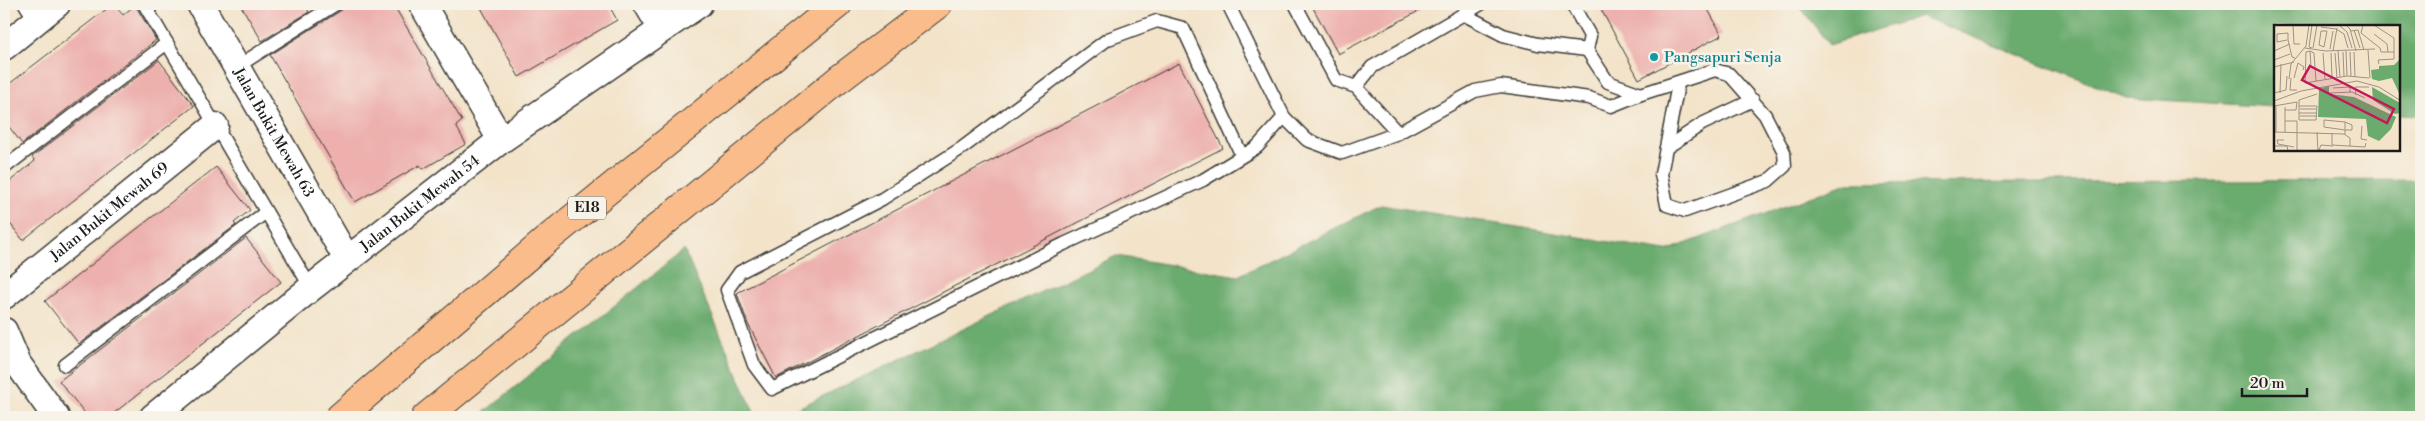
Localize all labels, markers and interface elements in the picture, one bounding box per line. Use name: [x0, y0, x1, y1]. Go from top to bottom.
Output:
inset map: [2274, 25, 2400, 151]
place label: Pangsapuri Senja: [1664, 48, 1782, 67]
marker: Pangsapuri Senja: [1648, 51, 1660, 63]
street label: Jalan Bukit Mewah 63: [229, 63, 319, 200]
street label: Jalan Bukit Mewah 54: [355, 151, 484, 256]
street label: Jalan Bukit Mewah 69: [45, 158, 172, 266]
road number: E18: [568, 197, 606, 220]
scale bar: [2242, 366, 2308, 398]
text: 20 m: [2250, 374, 2285, 393]

